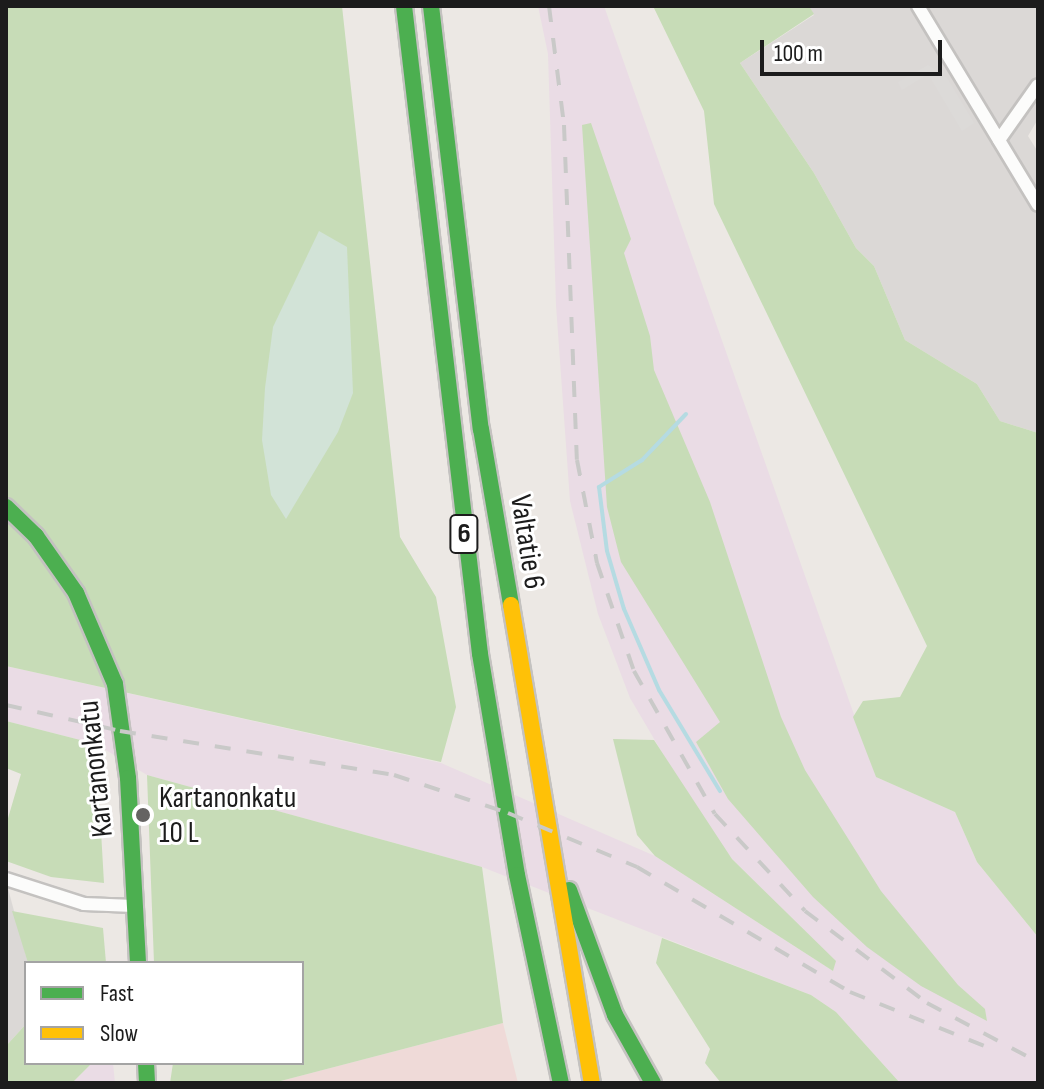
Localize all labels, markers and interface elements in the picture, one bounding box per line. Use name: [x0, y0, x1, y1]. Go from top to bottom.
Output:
scale bar: [764, 24, 946, 74]
text: 100 m: [774, 39, 823, 68]
street label: Valtatie 6: [502, 492, 552, 592]
road number: 6: [448, 510, 480, 558]
street label: Kartanonkatu: [71, 699, 121, 839]
place label: Kartanonkatu 10 L: [159, 780, 296, 850]
marker: Kartanonkatu 10 L: [134, 806, 152, 824]
legend: [24, 961, 304, 1065]
text: Fast: [100, 979, 134, 1008]
text: Slow: [100, 1019, 138, 1048]

